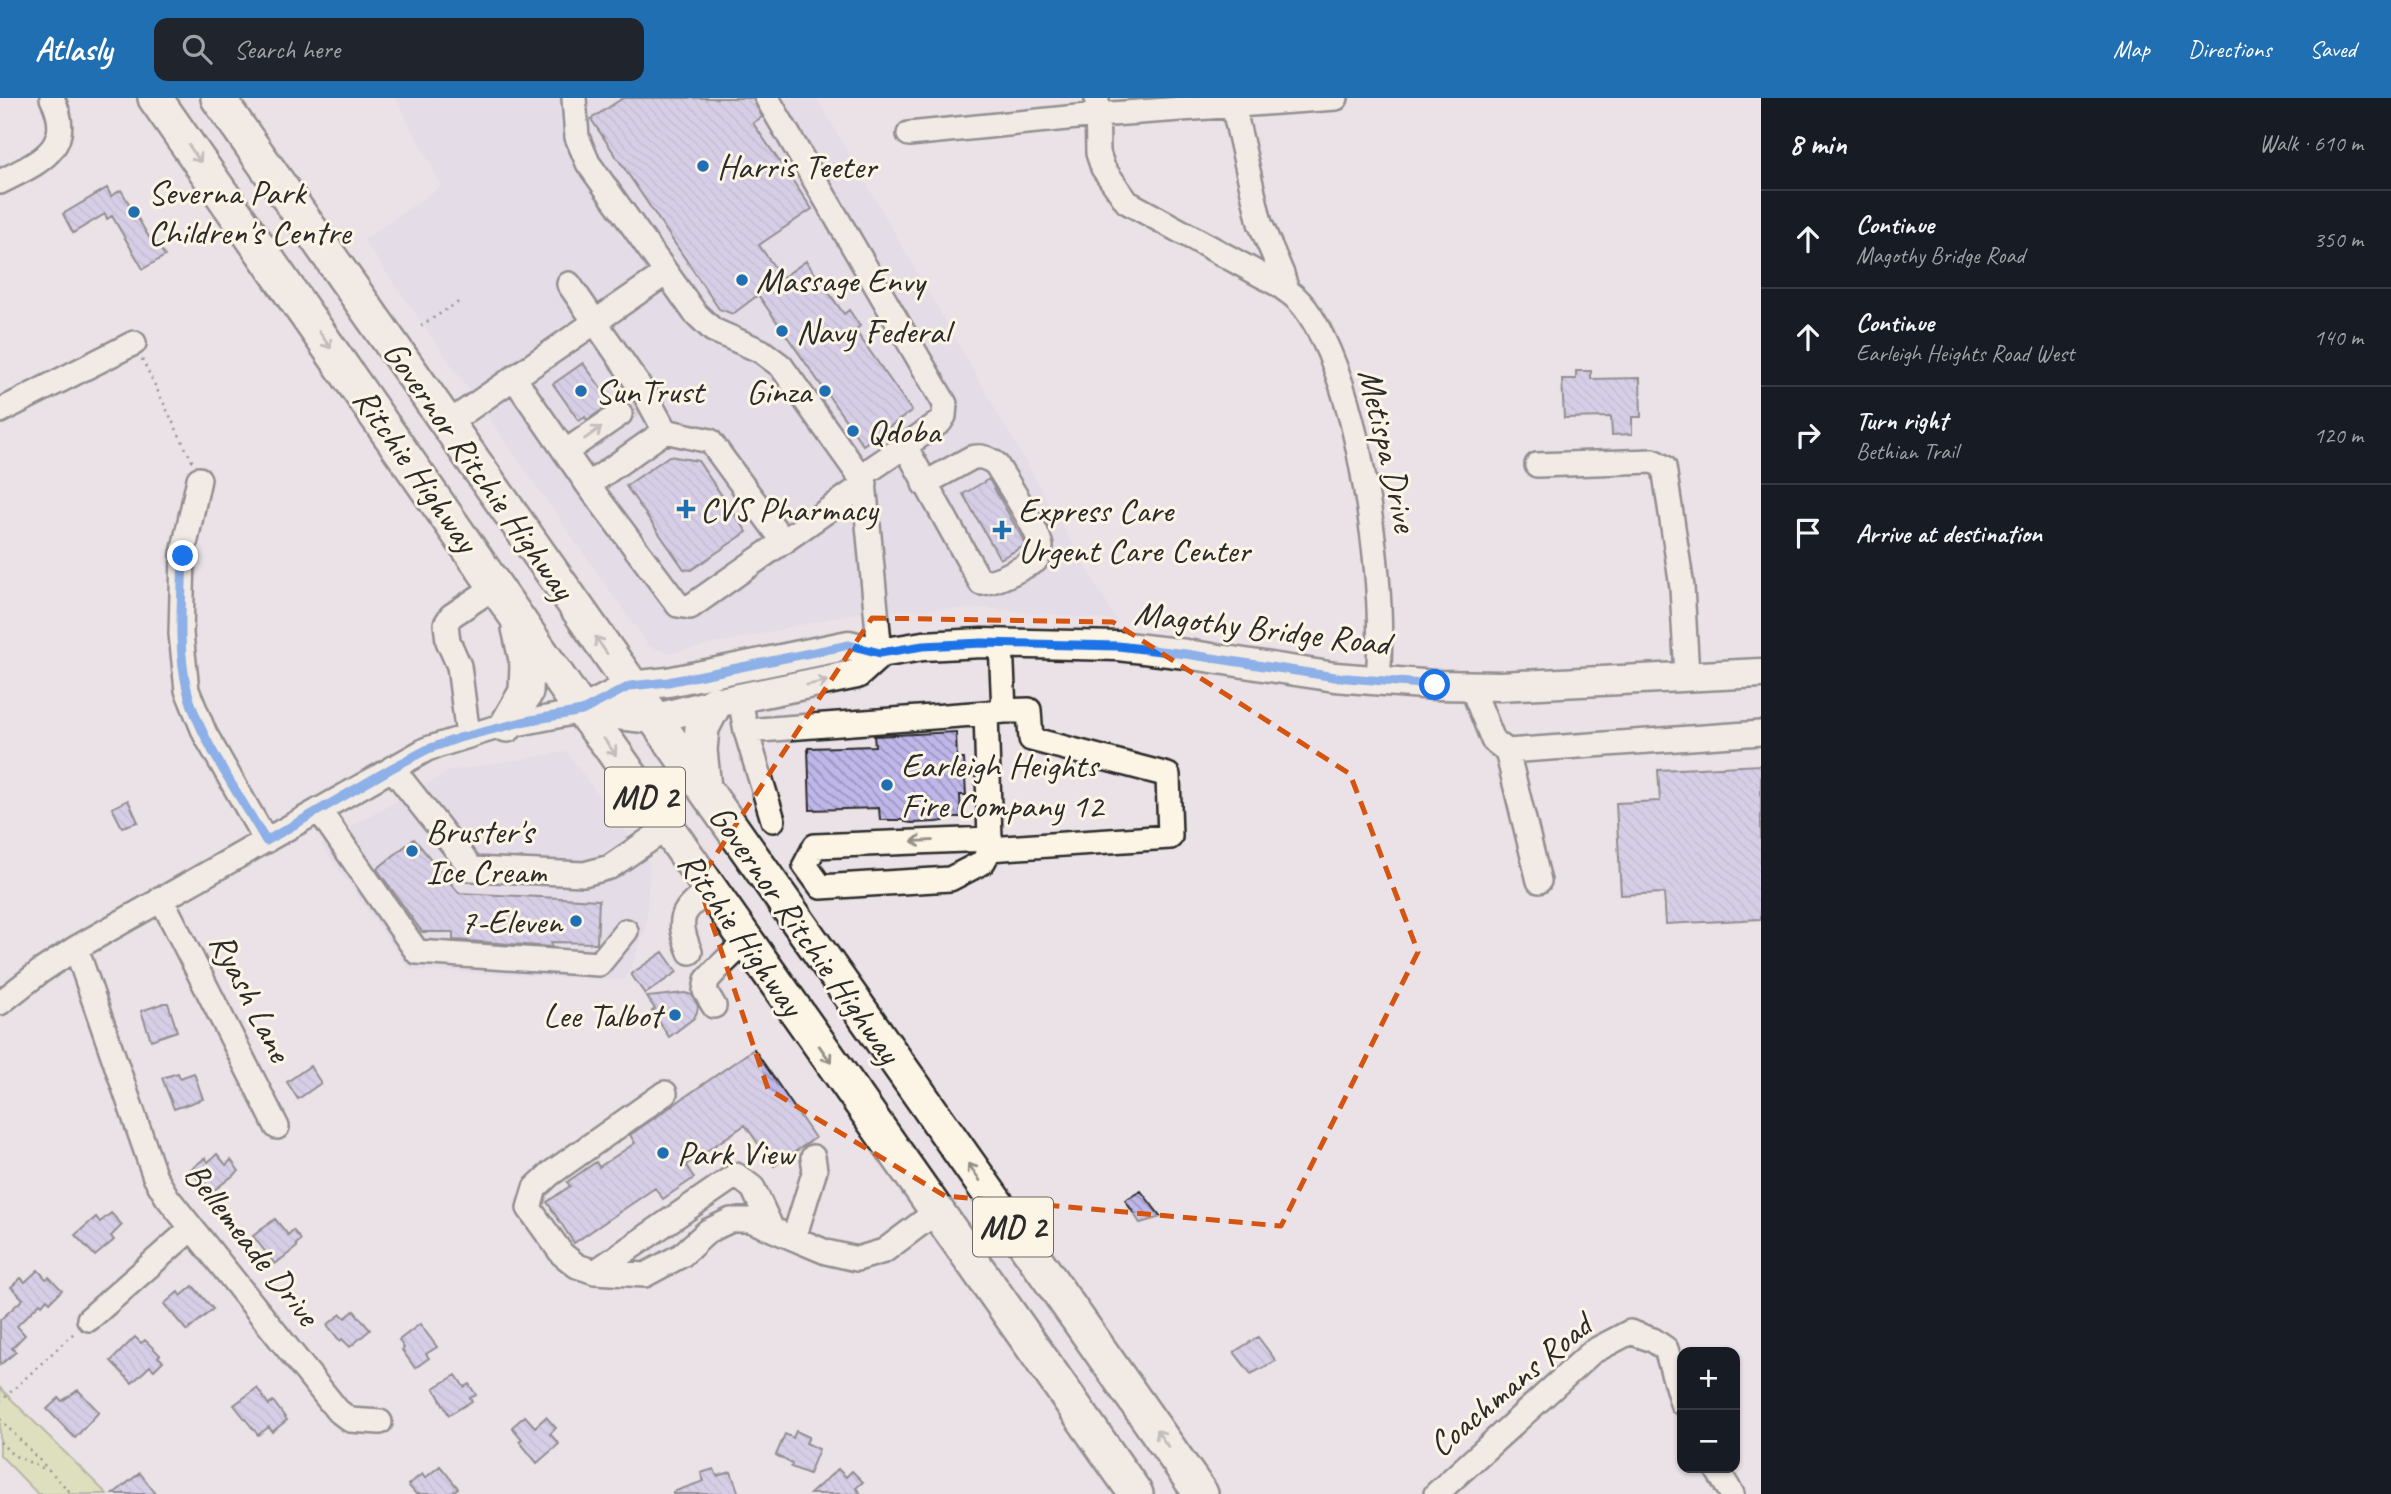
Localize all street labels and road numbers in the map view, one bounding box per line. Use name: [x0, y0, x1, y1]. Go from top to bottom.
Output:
street label: Governor Ritchie Highway: [373, 332, 586, 610]
street label: Metispa Drive: [1347, 364, 1429, 538]
street label: Ritchie Highway: [343, 379, 491, 563]
street label: Magothy Bridge Road: [1132, 590, 1397, 667]
road number: MD 2: [605, 768, 685, 826]
street label: Governor Ritchie Highway: [699, 796, 912, 1074]
street label: Ritchie Highway: [668, 843, 816, 1027]
street label: Ryash Lane: [200, 925, 304, 1071]
street label: Bellemeade Drive: [174, 1153, 331, 1337]
road number: MD 2: [973, 1198, 1053, 1256]
street label: Coachmans Road: [1419, 1300, 1605, 1466]

